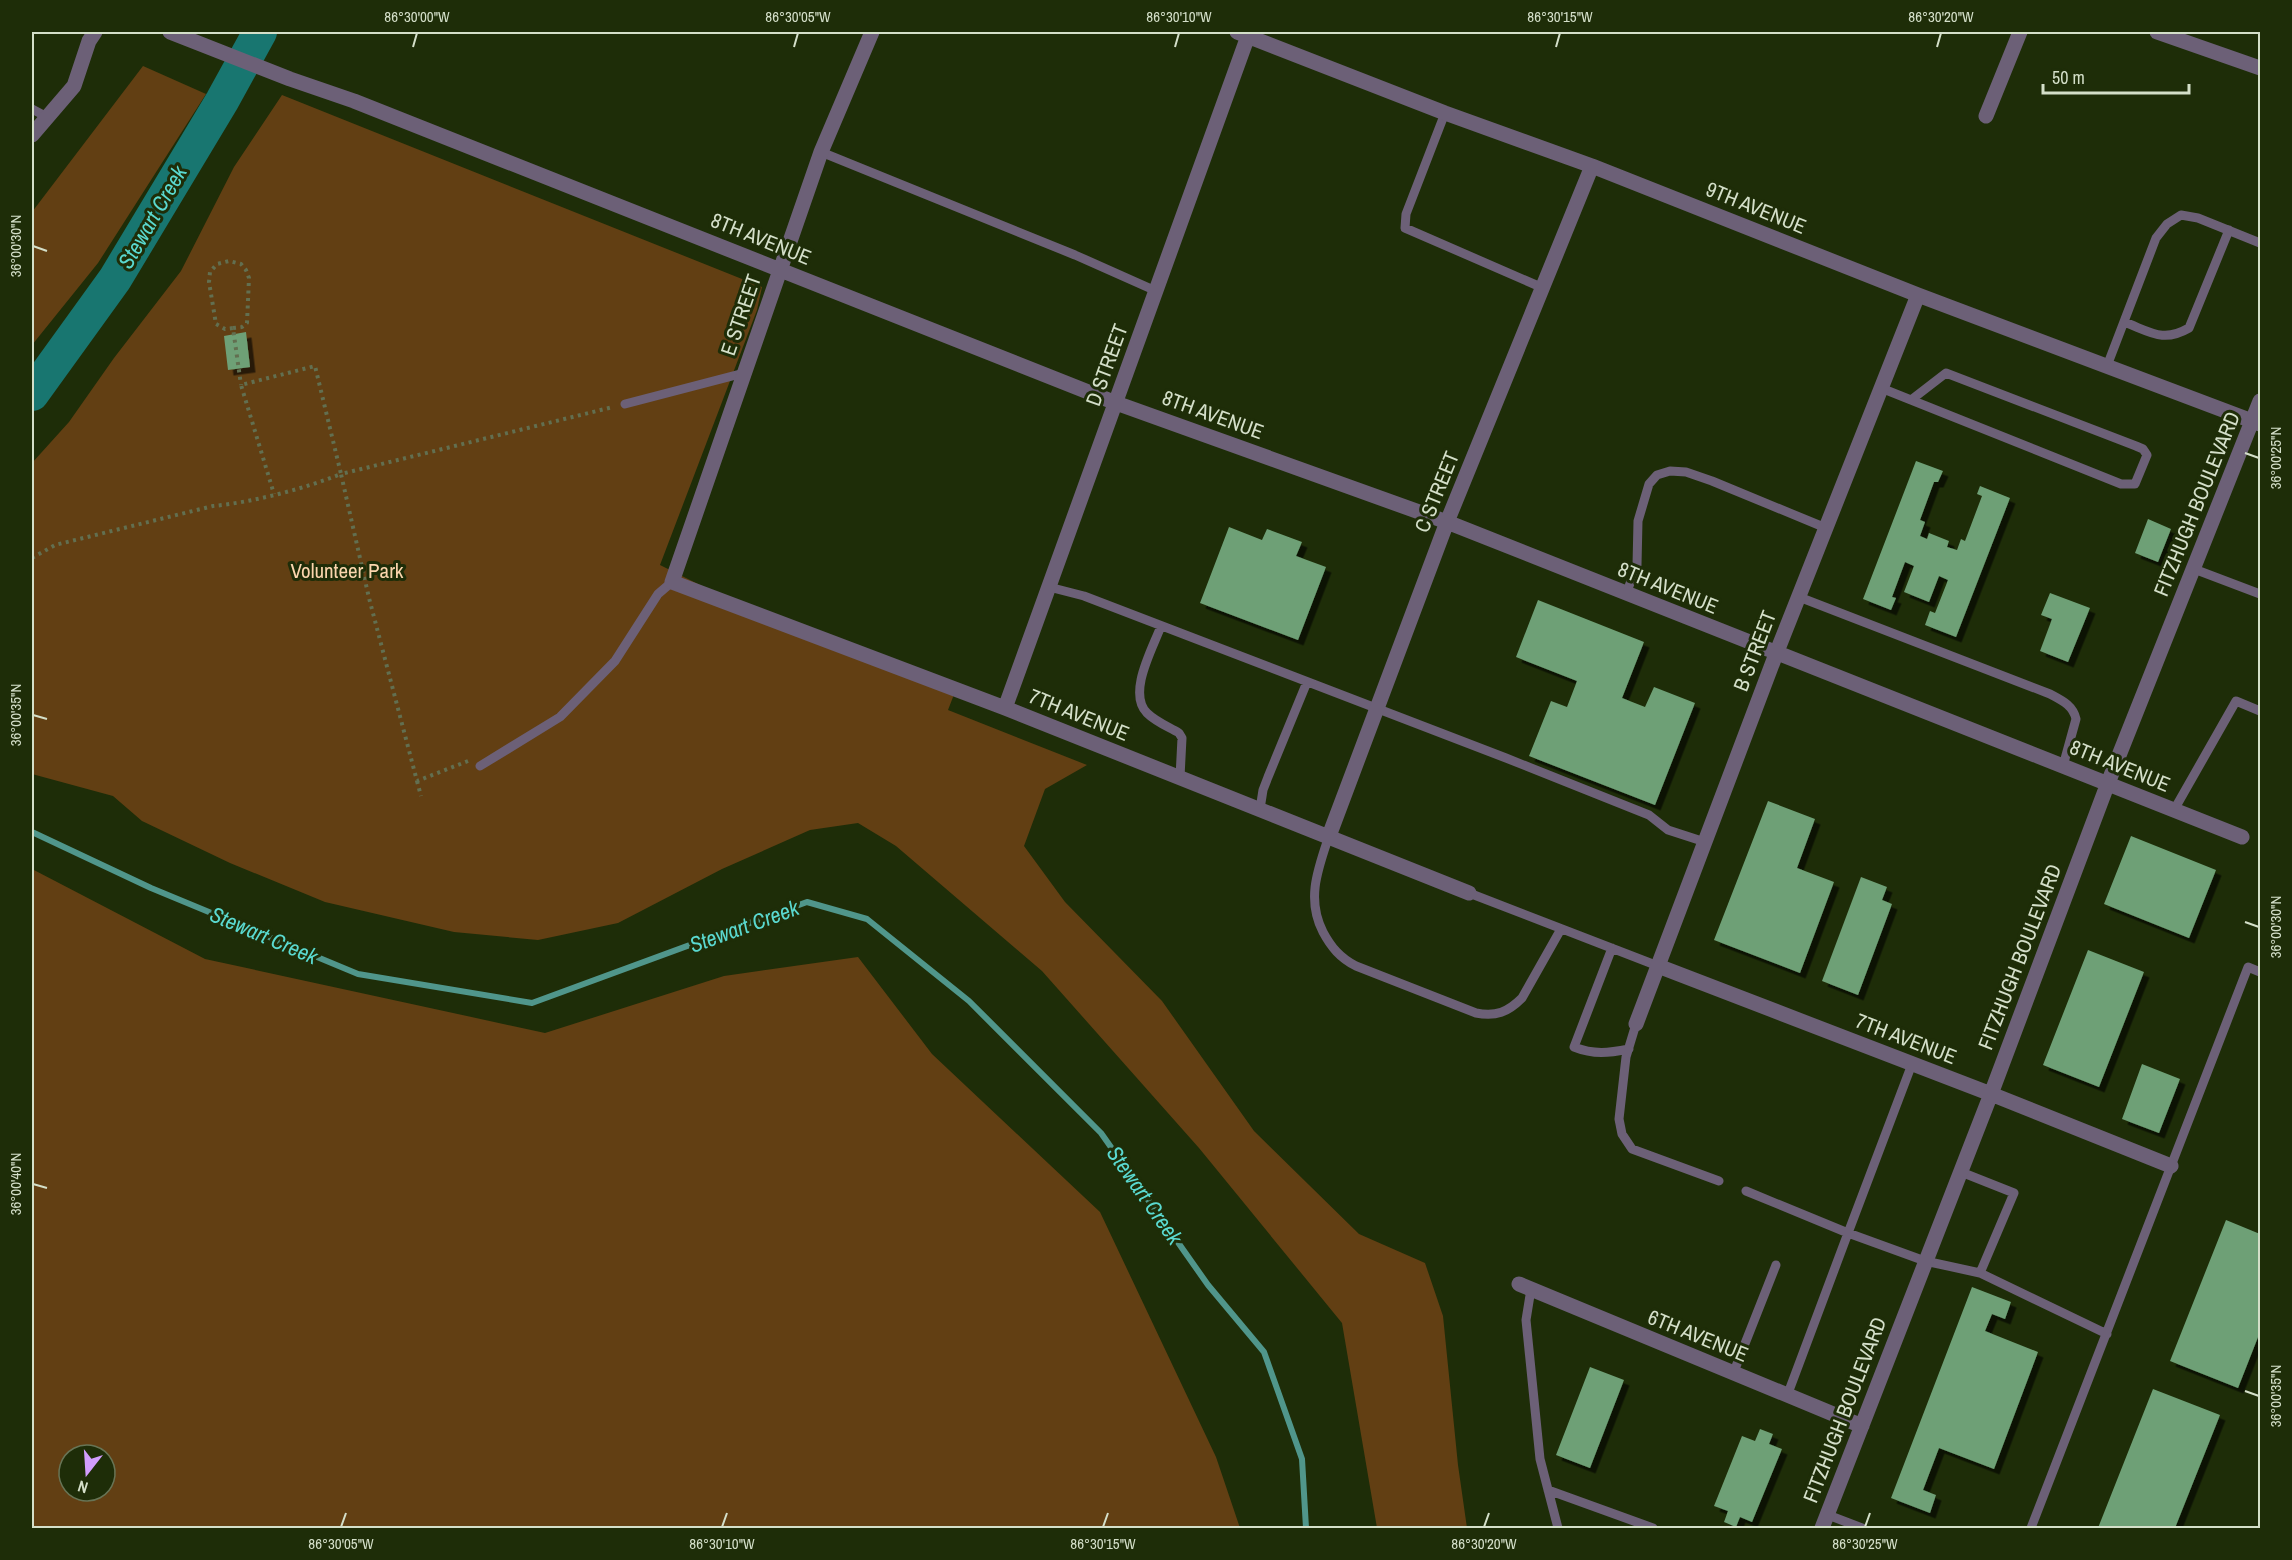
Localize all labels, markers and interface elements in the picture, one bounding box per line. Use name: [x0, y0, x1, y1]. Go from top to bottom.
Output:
text: 86°30'00"W: [384, 6, 450, 27]
text: 86°30'05"W: [765, 6, 831, 27]
text: 86°30'10"W: [1146, 6, 1212, 27]
text: 86°30'15"W: [1527, 6, 1593, 27]
text: 86°30'20"W: [1908, 6, 1974, 27]
scale bar: [2043, 57, 2188, 95]
text: 50 m: [2052, 65, 2085, 90]
water label: Stewart Creek: [110, 159, 194, 274]
street label: 9TH AVENUE: [1702, 174, 1811, 241]
street label: 8TH AVENUE: [707, 205, 816, 272]
text: 36°00'30"N: [5, 215, 26, 277]
street label: E STREET: [713, 270, 768, 359]
street label: D STREET: [1078, 319, 1135, 410]
street label: 8TH AVENUE: [1158, 383, 1268, 446]
street label: FITZHUGH BOULEVARD: [2146, 407, 2247, 600]
text: 36°00'25"N: [2265, 427, 2286, 489]
street label: C STREET: [1407, 446, 1466, 537]
street label: 8TH AVENUE: [1614, 554, 1723, 621]
park label: Volunteer Park: [291, 556, 404, 585]
street label: B STREET: [1726, 606, 1783, 695]
street label: 7TH AVENUE: [1025, 681, 1134, 748]
text: 36°00'35"N: [5, 684, 26, 746]
street label: 8TH AVENUE: [2066, 732, 2175, 799]
street label: FITZHUGH BOULEVARD: [1971, 860, 2068, 1054]
water label: Stewart Creek: [685, 892, 804, 960]
text: 36°00'30"N: [2265, 896, 2286, 958]
water label: Stewart Creek: [206, 899, 323, 972]
street label: 7TH AVENUE: [1852, 1006, 1961, 1071]
water label: Stewart Creek: [1100, 1140, 1191, 1251]
text: 36°00'40"N: [5, 1153, 26, 1215]
street label: 6TH AVENUE: [1644, 1302, 1753, 1369]
street label: FITZHUGH BOULEVARD: [1796, 1313, 1893, 1507]
text: 36°00'35"N: [2265, 1365, 2286, 1427]
north arrow: [57, 1443, 117, 1503]
text: N: [75, 1475, 90, 1499]
text: 86°30'05"W: [308, 1533, 374, 1554]
text: 86°30'10"W: [689, 1533, 755, 1554]
text: 86°30'15"W: [1070, 1533, 1136, 1554]
text: 86°30'20"W: [1451, 1533, 1517, 1554]
text: 86°30'25"W: [1832, 1533, 1898, 1554]

